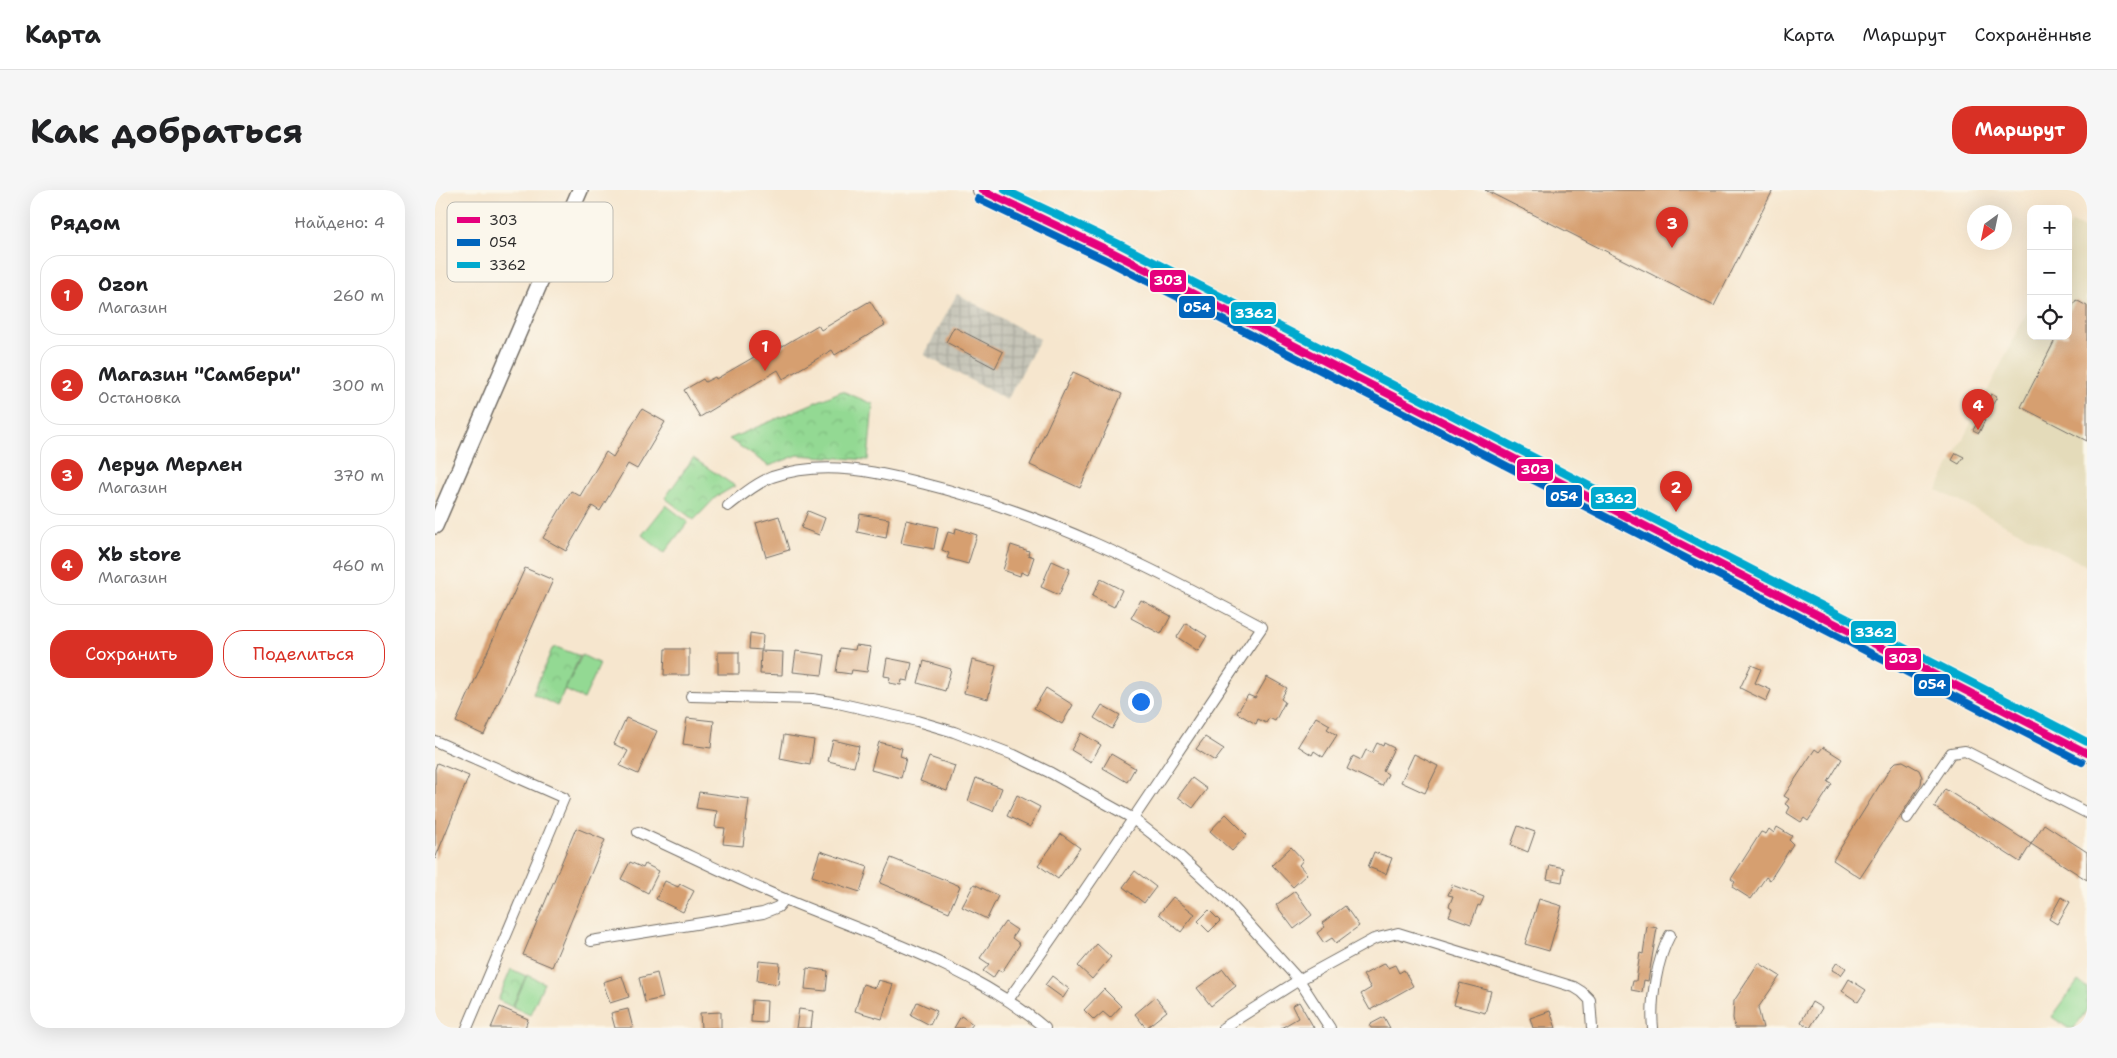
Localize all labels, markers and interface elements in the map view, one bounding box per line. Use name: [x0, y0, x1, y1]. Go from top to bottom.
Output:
text: Карта: [25, 19, 101, 51]
text: Карта: [1783, 23, 1834, 47]
text: Маршрут: [1862, 23, 1946, 47]
text: Сохранённые: [1974, 23, 2092, 47]
button: Маршрут: [1952, 106, 2087, 154]
text: Как добраться: [30, 107, 303, 154]
legend: [447, 202, 613, 282]
north arrow: [1967, 205, 2012, 250]
map controls: [2027, 205, 2072, 340]
button: +: [2027, 205, 2072, 250]
pin: 3: [1656, 207, 1688, 248]
text: Рядом: [50, 209, 120, 237]
text: 303: [489, 211, 517, 229]
text: Найдено: 4: [294, 212, 385, 233]
text: 054: [489, 233, 517, 251]
button: −: [2027, 250, 2072, 295]
text: 3362: [489, 256, 526, 274]
line badge: 303: [1149, 269, 1187, 293]
text: 303: [1154, 271, 1183, 289]
text: Ozon: [98, 272, 148, 297]
text: 1: [63, 285, 71, 306]
text: 260 m: [332, 285, 384, 306]
line badge: 054: [1178, 295, 1216, 319]
button: locate: [2027, 295, 2072, 340]
text: Магазин: [98, 297, 167, 318]
text: 054: [1183, 298, 1211, 316]
line badge: 3362: [1230, 301, 1277, 325]
text: 3362: [1235, 304, 1273, 322]
pin: 1: [749, 330, 781, 371]
text: Магазин "Самбери": [98, 362, 301, 387]
text: 2: [61, 375, 73, 396]
text: 300 m: [332, 375, 384, 396]
text: Остановка: [98, 387, 181, 408]
pin: 4: [1962, 389, 1994, 430]
text: Леруа Мерлен: [98, 452, 242, 477]
line badge: 303: [1516, 458, 1554, 482]
text: 303: [1521, 460, 1550, 478]
text: 3: [61, 465, 73, 486]
text: 370 m: [333, 465, 384, 486]
pin: 2: [1660, 471, 1692, 512]
text: Магазин: [98, 477, 167, 498]
line badge: 054: [1545, 484, 1583, 508]
line badge: 3362: [1590, 486, 1637, 510]
text: 054: [1550, 487, 1578, 505]
text: 3362: [1595, 489, 1633, 507]
text: Xb store: [98, 542, 181, 567]
text: 4: [61, 555, 73, 576]
text: 460 m: [332, 555, 384, 576]
text: Магазин: [98, 567, 167, 588]
line badge: 3362: [1850, 620, 1897, 644]
text: 3362: [1855, 623, 1893, 641]
button: Сохранить: [50, 630, 213, 678]
button: Поделиться: [223, 630, 385, 678]
line badge: 303: [1884, 647, 1922, 671]
text: 303: [1889, 649, 1918, 667]
line badge: 054: [1913, 673, 1951, 697]
text: 054: [1918, 675, 1946, 693]
your location: [1128, 689, 1154, 715]

